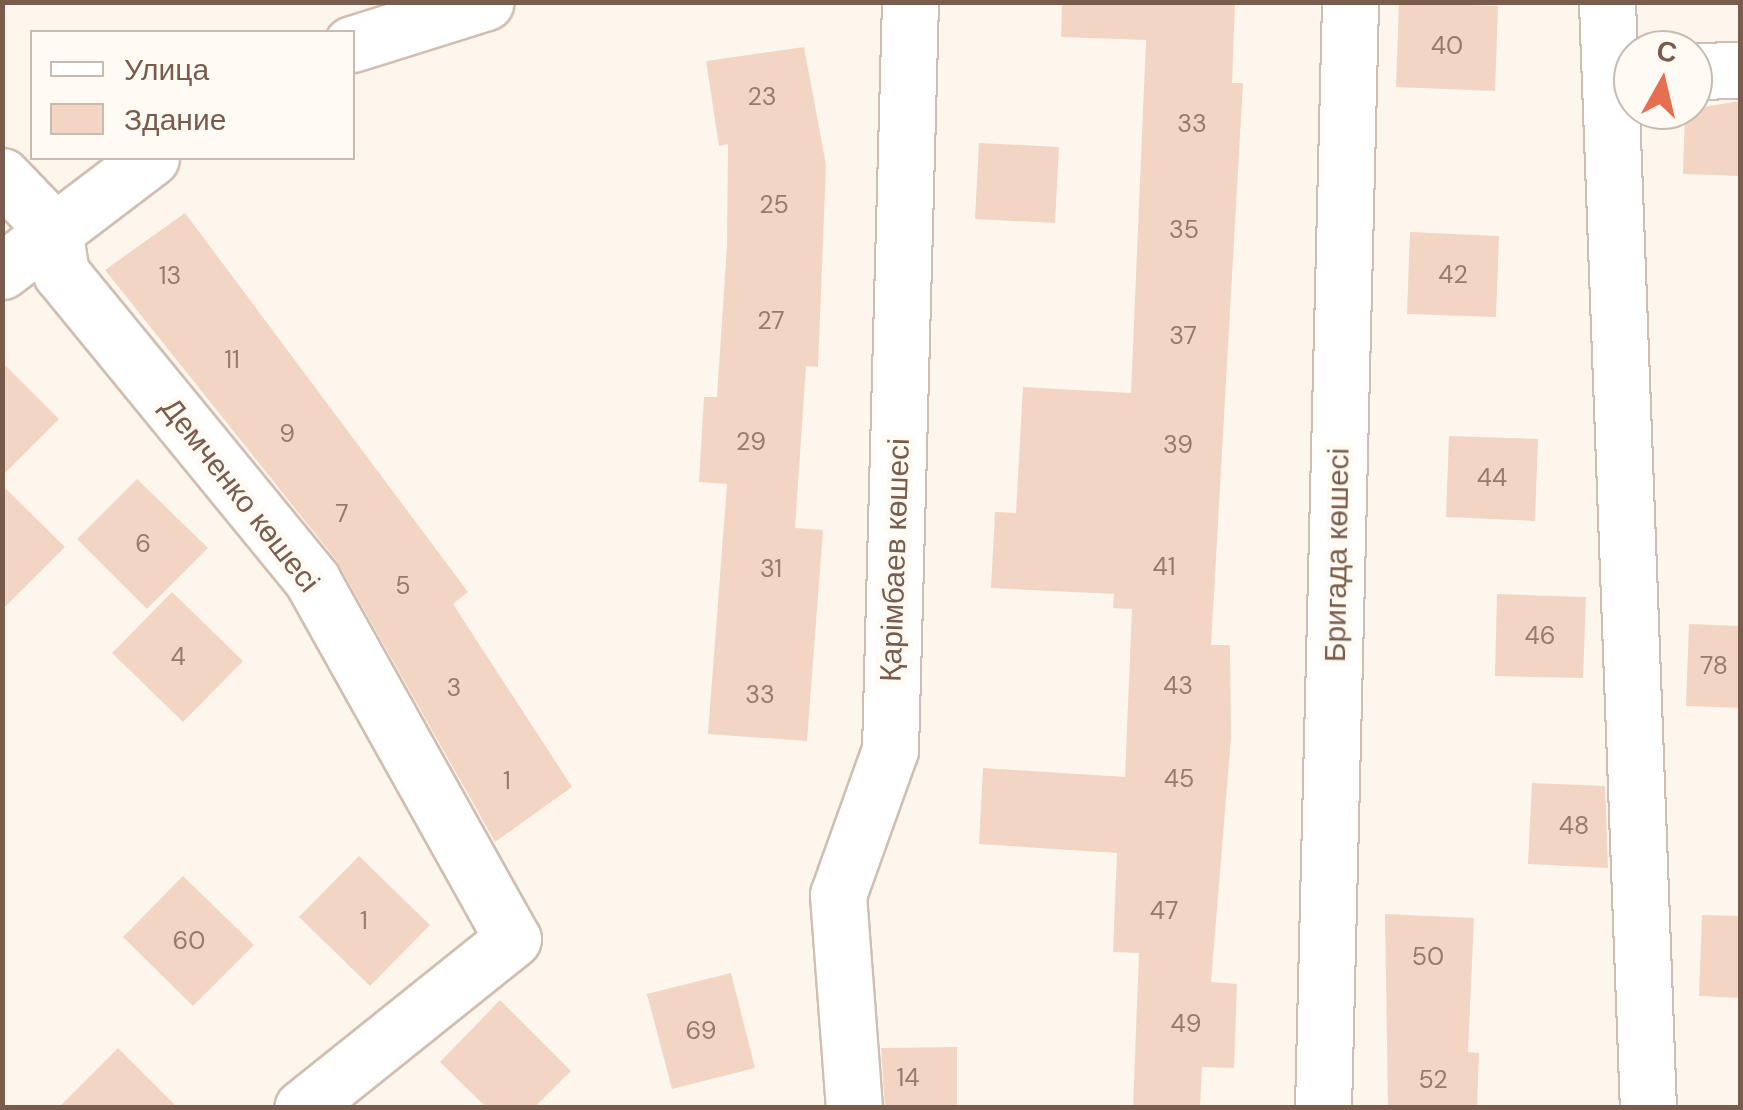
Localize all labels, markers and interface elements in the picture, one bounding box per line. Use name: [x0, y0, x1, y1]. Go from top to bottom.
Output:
legend: [30, 30, 355, 160]
north arrow: [1613, 30, 1713, 130]
house number: 40: [1431, 31, 1463, 61]
text: С: [1654, 32, 1680, 72]
text: Улица: [124, 50, 209, 89]
house number: 23: [747, 82, 777, 112]
text: Здание: [124, 100, 226, 139]
house number: 33: [1177, 109, 1207, 139]
house number: 25: [759, 190, 789, 220]
house number: 35: [1169, 215, 1199, 245]
house number: 42: [1438, 260, 1468, 290]
house number: 13: [159, 261, 181, 291]
house number: 27: [757, 306, 785, 336]
house number: 37: [1169, 321, 1197, 351]
house number: 11: [224, 345, 240, 375]
street label: Демченко көшесі: [153, 391, 327, 599]
house number: 9: [279, 419, 295, 449]
house number: 29: [736, 427, 766, 457]
house number: 39: [1163, 430, 1193, 460]
street label: Қарімбаев көшесі: [873, 438, 917, 682]
street label: Бригада көшесі: [1317, 447, 1357, 663]
house number: 44: [1477, 463, 1507, 493]
house number: 7: [335, 499, 349, 529]
house number: 6: [135, 529, 151, 559]
house number: 41: [1153, 552, 1175, 582]
house number: 31: [760, 554, 782, 584]
house number: 5: [395, 571, 411, 601]
house number: 46: [1525, 621, 1555, 651]
house number: 4: [170, 642, 186, 672]
house number: 78: [1700, 651, 1728, 681]
house number: 43: [1163, 671, 1193, 701]
house number: 3: [447, 673, 461, 703]
house number: 33: [745, 680, 775, 710]
house number: 45: [1164, 764, 1194, 794]
house number: 1: [503, 766, 511, 796]
house number: 48: [1559, 811, 1589, 841]
house number: 47: [1150, 896, 1178, 926]
house number: 1: [360, 906, 368, 936]
house number: 60: [173, 926, 205, 956]
house number: 50: [1412, 942, 1444, 972]
house number: 49: [1171, 1009, 1201, 1039]
house number: 69: [686, 1016, 716, 1046]
house number: 14: [897, 1063, 919, 1093]
house number: 52: [1418, 1065, 1448, 1095]

